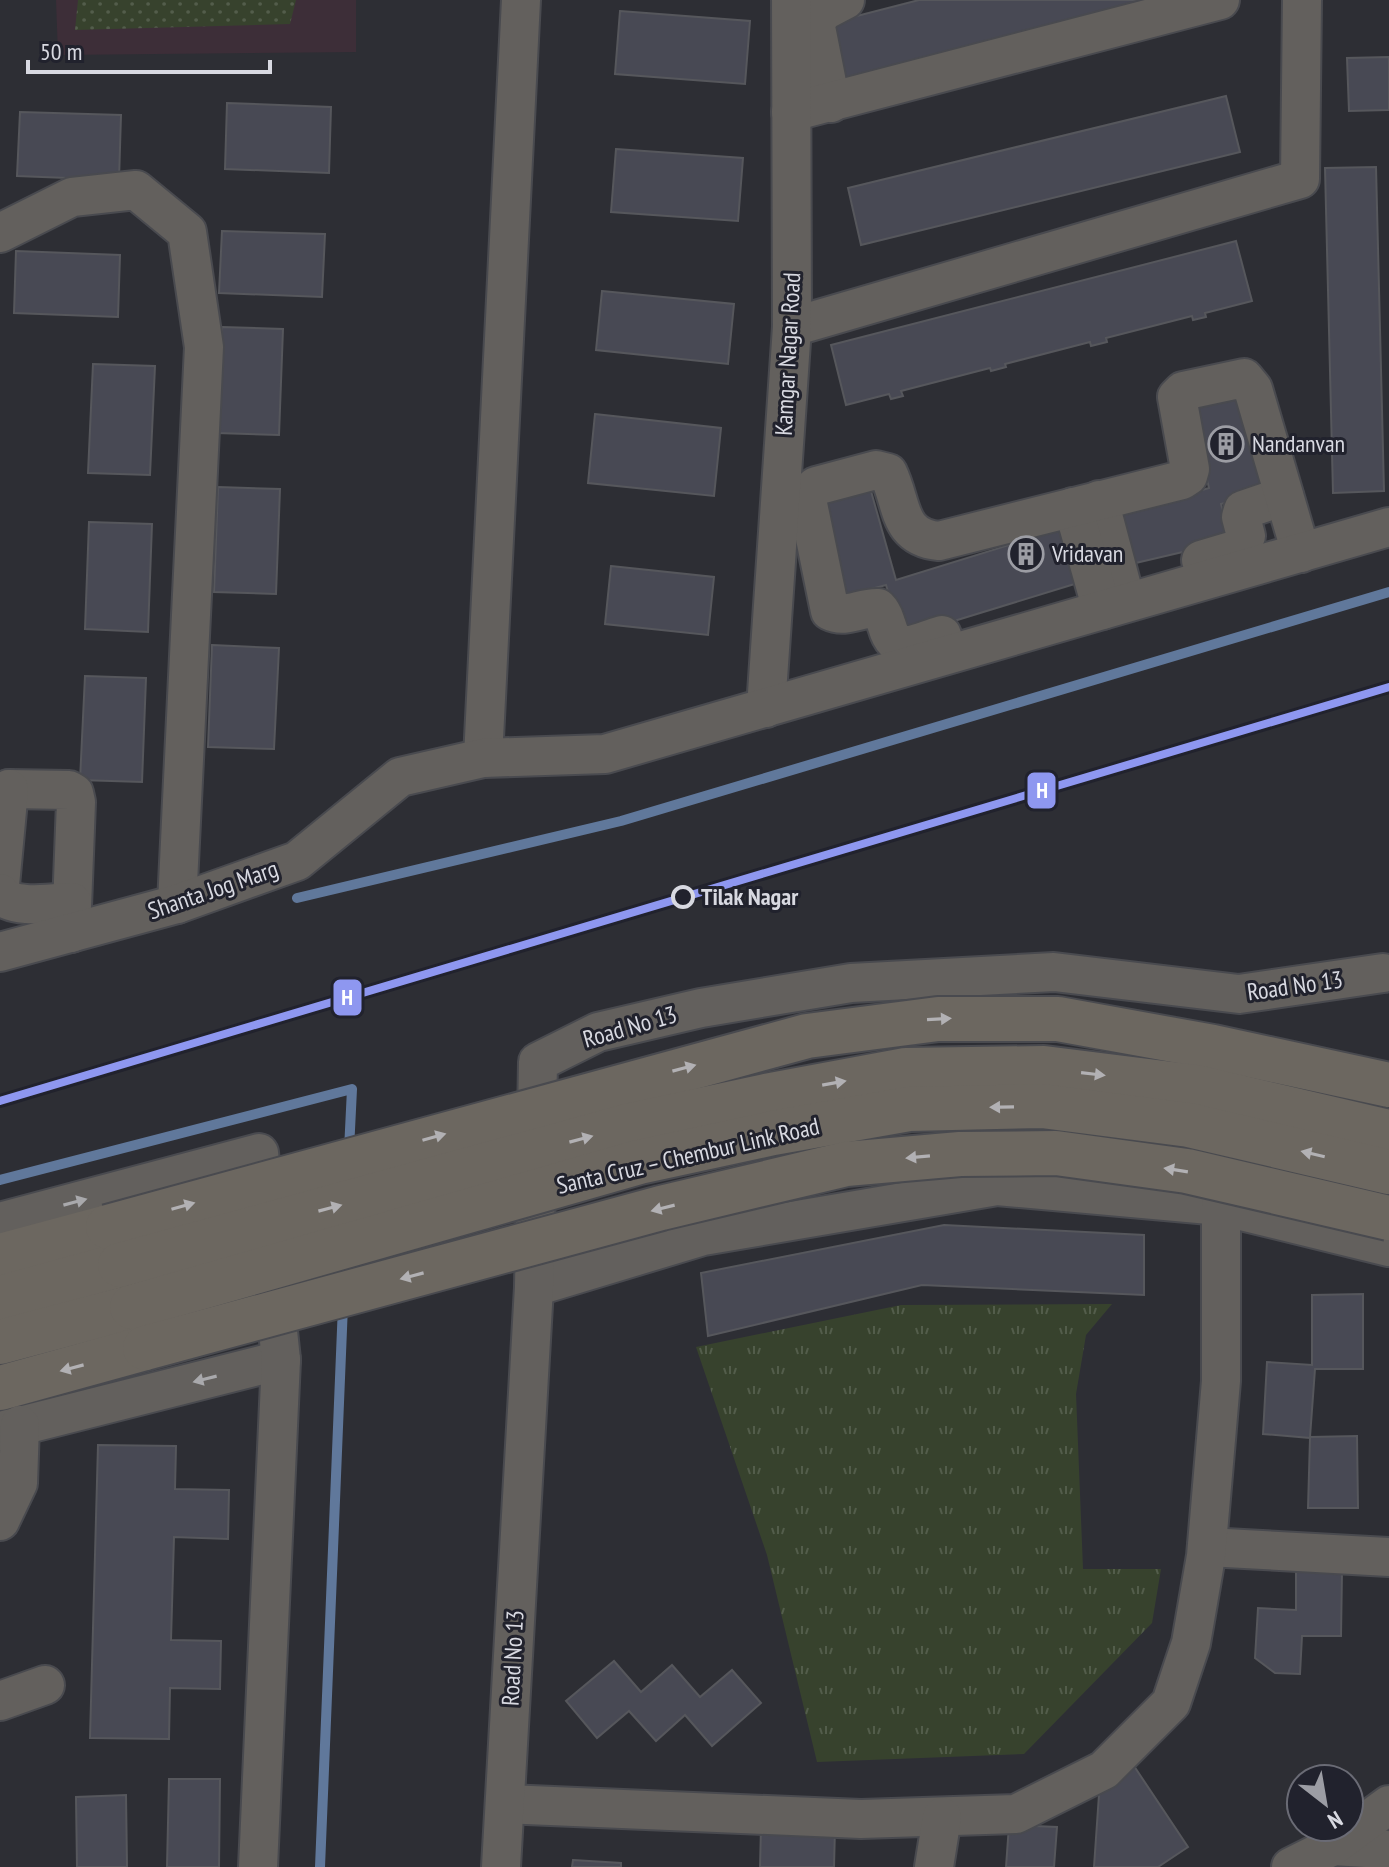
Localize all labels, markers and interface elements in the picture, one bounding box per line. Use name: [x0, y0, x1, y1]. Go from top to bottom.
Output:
scale bar: [28, 24, 270, 74]
text: 50 m: [40, 36, 82, 67]
street label: Kamgar Nagar Road: [768, 272, 807, 436]
building icon: Nandanvan: [1207, 425, 1245, 463]
place label: Nandanvan: [1252, 428, 1345, 459]
building icon: Vridavan: [1007, 535, 1045, 573]
place label: Vridavan: [1051, 538, 1123, 569]
line badge: H: [1026, 771, 1057, 810]
text: H: [1036, 776, 1048, 804]
street label: Shanta Jog Marg: [144, 853, 282, 926]
place label: Tilak Nagar: [701, 881, 799, 912]
marker: Tilak Nagar: [672, 886, 694, 908]
street label: Road No 13: [1245, 963, 1345, 1008]
line badge: H: [332, 978, 363, 1017]
text: H: [341, 983, 353, 1011]
street label: Road No 13: [579, 998, 680, 1055]
one-way arrow: [927, 1013, 952, 1026]
one-way arrow: [672, 1062, 697, 1074]
one-way arrow: [1081, 1068, 1106, 1081]
one-way arrow: [822, 1077, 847, 1089]
one-way arrow: [989, 1101, 1014, 1113]
street label: Santa Cruz – Chembur Link Road: [554, 1110, 822, 1201]
one-way arrow: [422, 1130, 446, 1143]
one-way arrow: [569, 1132, 593, 1145]
one-way arrow: [1300, 1147, 1325, 1160]
one-way arrow: [905, 1151, 930, 1164]
one-way arrow: [1164, 1163, 1189, 1176]
one-way arrow: [63, 1196, 88, 1208]
one-way arrow: [171, 1200, 196, 1212]
one-way arrow: [317, 1201, 342, 1213]
one-way arrow: [651, 1202, 676, 1214]
one-way arrow: [400, 1270, 425, 1282]
one-way arrow: [60, 1362, 84, 1375]
one-way arrow: [193, 1373, 218, 1386]
street label: Road No 13: [495, 1609, 530, 1707]
north arrow: [1285, 1763, 1365, 1843]
text: N: [1323, 1805, 1348, 1835]

